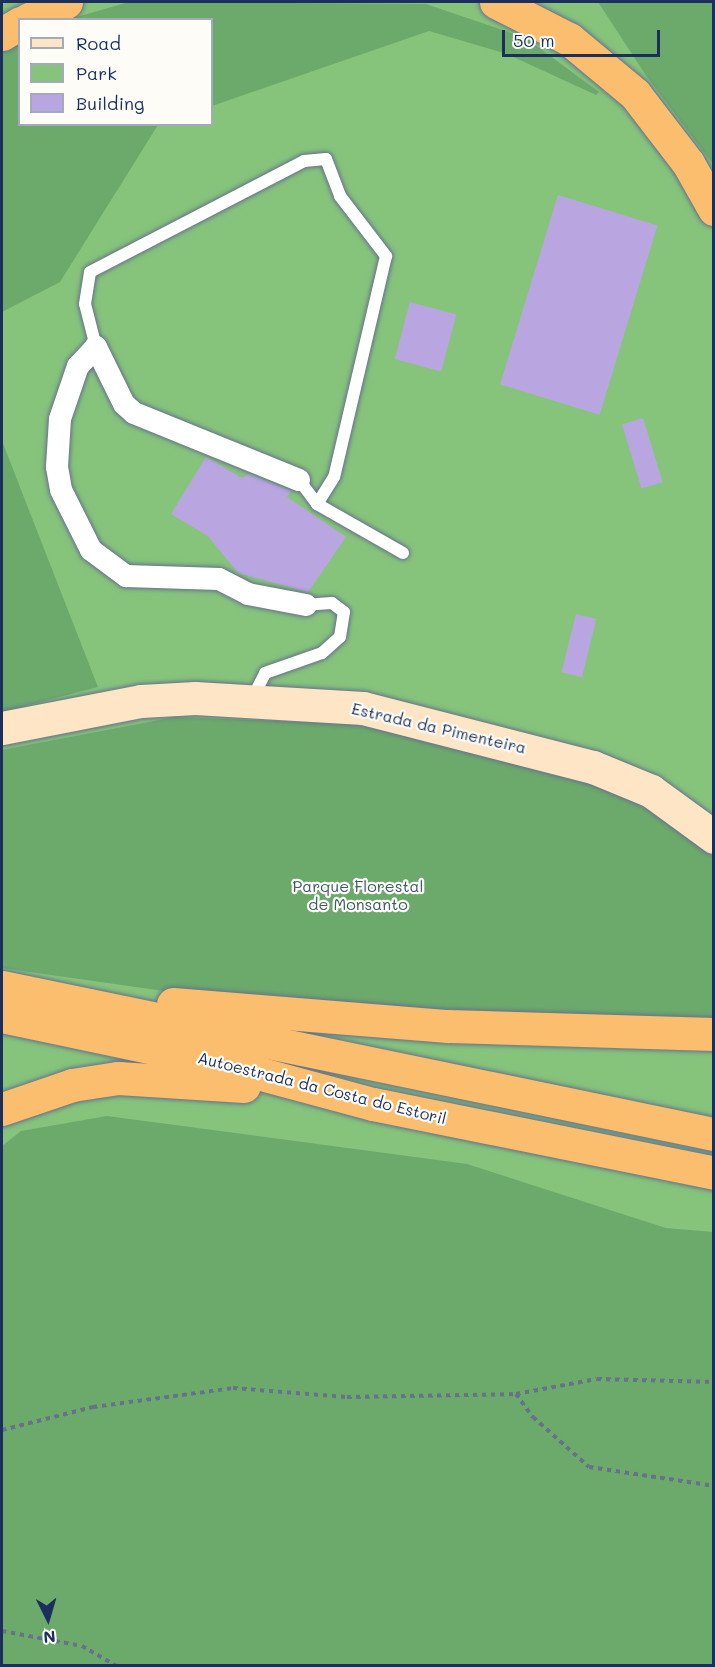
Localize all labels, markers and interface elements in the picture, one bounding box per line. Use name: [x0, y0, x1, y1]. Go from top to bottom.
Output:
legend: [18, 18, 213, 126]
scale bar: [505, 18, 662, 56]
text: 50 m: [513, 28, 555, 52]
text: Road: [76, 31, 121, 55]
text: Park: [76, 61, 117, 85]
text: Building: [76, 91, 144, 115]
street label: Estrada da Pimenteira: [350, 699, 528, 757]
park label: Parque Florestal de Monsanto: [293, 876, 423, 914]
street label: Autoestrada da Costa do Estoril: [196, 1048, 448, 1128]
north arrow: [18, 1589, 78, 1649]
text: N: [43, 1626, 57, 1648]

